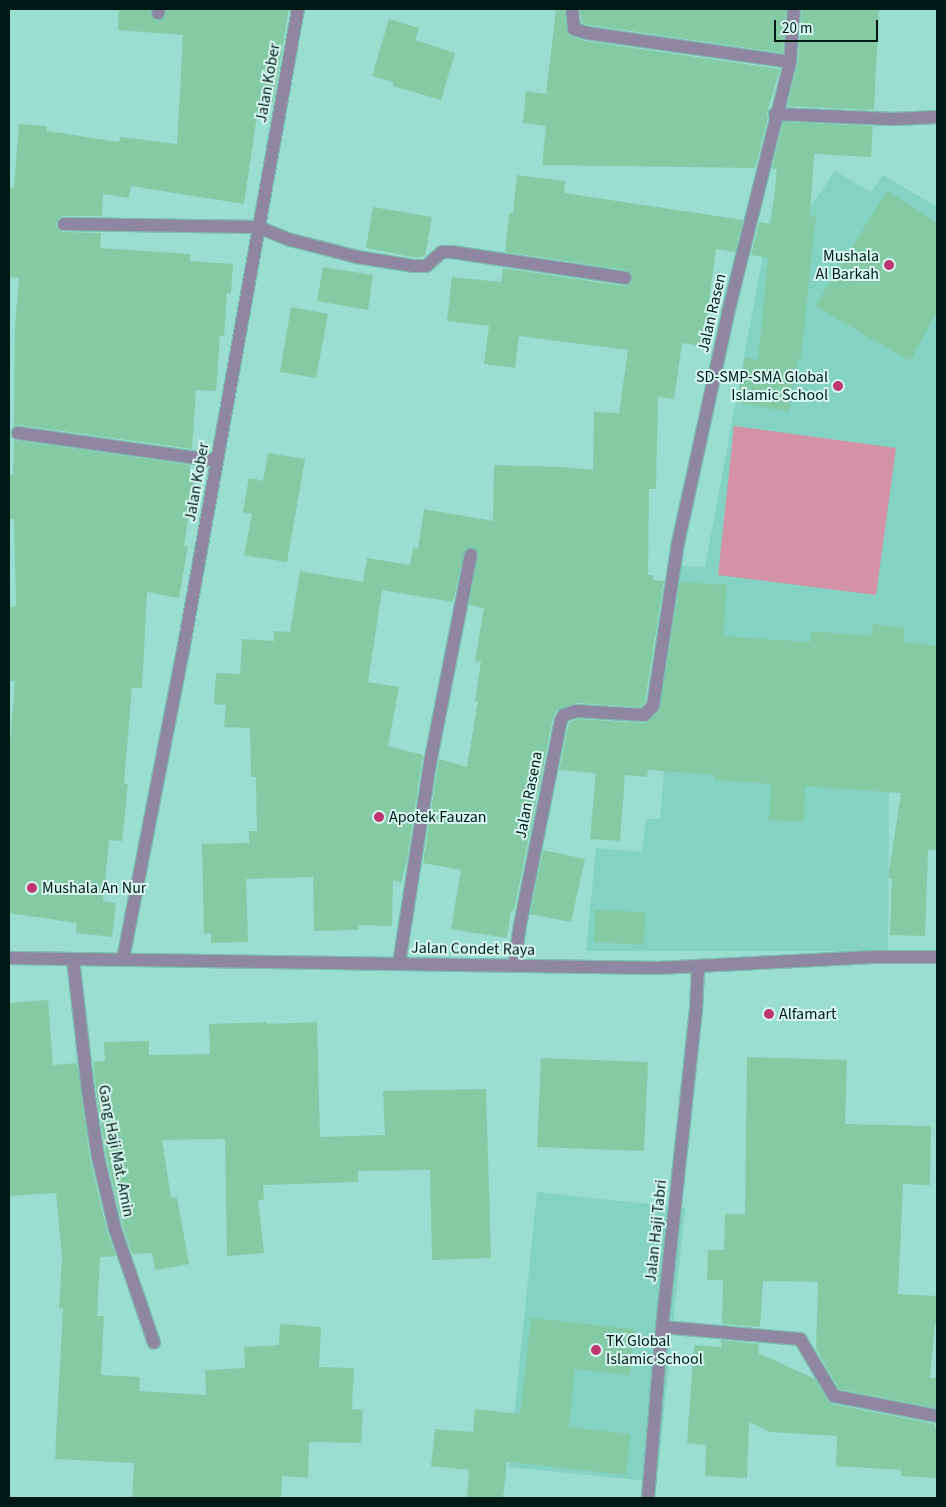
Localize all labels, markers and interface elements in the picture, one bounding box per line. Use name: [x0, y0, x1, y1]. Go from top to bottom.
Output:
scale bar: [776, 10, 880, 42]
text: 20 m: [782, 18, 812, 39]
street label: Jalan Kober: [252, 42, 284, 124]
place label: Mushala Al Barkah: [815, 246, 879, 284]
marker: Mushala Al Barkah: [883, 259, 895, 271]
street label: Jalan Rasen: [694, 272, 730, 354]
place label: SD-SMP-SMA Global Islamic School: [696, 367, 828, 405]
marker: SD-SMP-SMA Global Islamic School: [832, 380, 844, 392]
street label: Jalan Kober: [181, 441, 213, 523]
street label: Jalan Rasena: [511, 750, 547, 840]
place label: Apotek Fauzan: [389, 807, 487, 827]
marker: Apotek Fauzan: [373, 811, 385, 823]
place label: Mushala An Nur: [42, 878, 146, 898]
marker: Mushala An Nur: [26, 882, 38, 894]
street label: Jalan Condet Raya: [411, 938, 535, 960]
place label: Alfamart: [779, 1004, 836, 1024]
marker: Alfamart: [763, 1008, 775, 1020]
street label: Gang Haji Mat. Amin: [94, 1083, 138, 1219]
street label: Jalan Haji Tabri: [641, 1179, 671, 1283]
place label: TK Global Islamic School: [606, 1331, 703, 1369]
marker: TK Global Islamic School: [590, 1344, 602, 1356]

